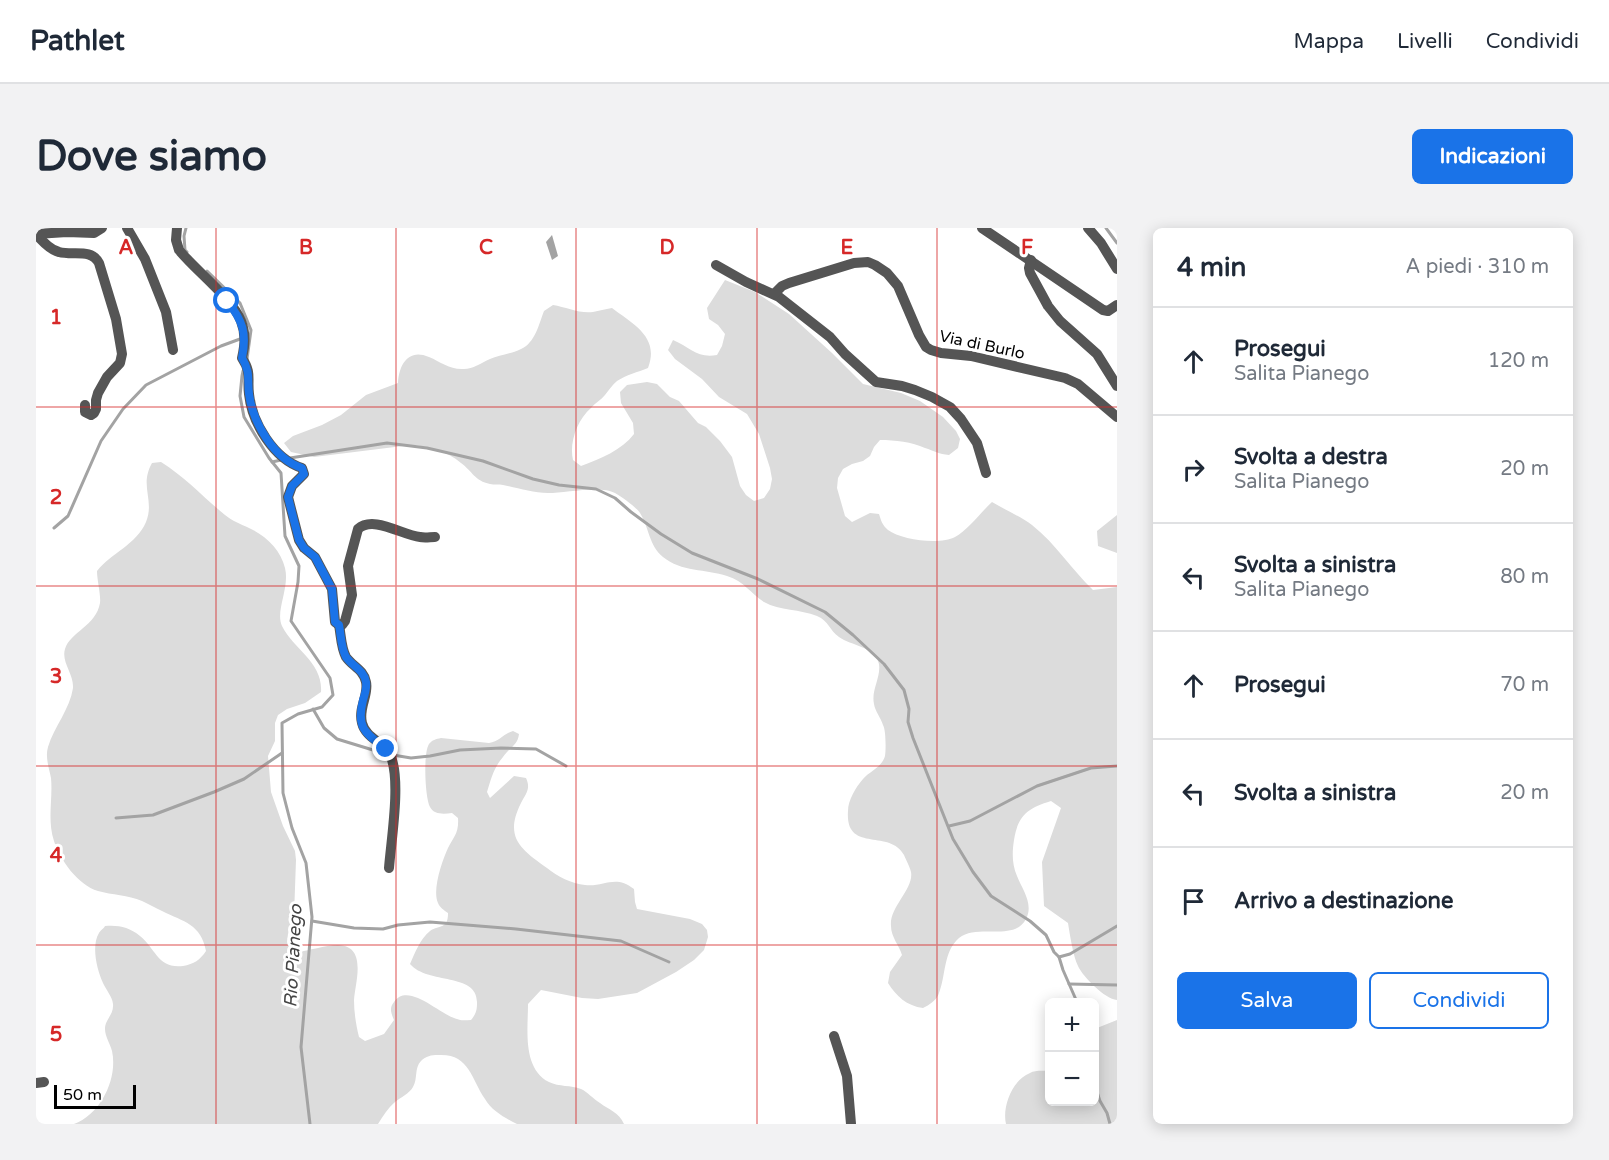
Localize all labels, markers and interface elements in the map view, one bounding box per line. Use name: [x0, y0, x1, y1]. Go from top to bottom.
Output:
text: Pathlet: [30, 24, 125, 58]
text: Mappa: [1294, 29, 1364, 54]
text: Livelli: [1397, 29, 1453, 54]
text: Condividi: [1486, 29, 1579, 54]
button: Indicazioni: [1412, 129, 1573, 184]
text: Dove siamo: [36, 131, 267, 182]
text: A: [119, 236, 134, 260]
text: B: [299, 236, 313, 260]
text: C: [479, 236, 493, 260]
text: D: [659, 236, 675, 260]
text: E: [841, 236, 854, 260]
text: F: [1021, 236, 1033, 260]
text: 4 min: [1177, 252, 1246, 283]
text: A piedi · 310 m: [1406, 255, 1549, 279]
route start: [213, 287, 239, 313]
text: 1: [50, 306, 62, 330]
street label: Via di Burlo: [937, 326, 1027, 364]
text: Prosegui: [1234, 336, 1326, 362]
icon: ahead: [1177, 345, 1210, 378]
text: 120 m: [1488, 349, 1549, 373]
text: Salita Pianego: [1234, 362, 1369, 386]
text: Svolta a destra: [1234, 444, 1388, 470]
icon: right: [1177, 453, 1210, 486]
text: 20 m: [1500, 457, 1549, 481]
text: Salita Pianego: [1234, 470, 1369, 494]
text: 2: [50, 486, 62, 510]
text: Svolta a sinistra: [1234, 552, 1396, 578]
icon: left: [1177, 561, 1210, 594]
text: 80 m: [1500, 565, 1549, 589]
text: Salita Pianego: [1234, 578, 1369, 602]
text: 3: [50, 665, 62, 689]
icon: ahead: [1177, 669, 1210, 702]
text: Prosegui: [1234, 672, 1326, 698]
text: 70 m: [1500, 673, 1549, 697]
route end: [372, 735, 398, 761]
icon: left: [1177, 777, 1210, 810]
text: Svolta a sinistra: [1234, 780, 1396, 806]
text: 20 m: [1500, 781, 1549, 805]
text: 4: [50, 844, 63, 868]
icon: arrive: [1177, 885, 1210, 918]
text: Arrivo a destinazione: [1234, 888, 1453, 914]
water label: Rio Pianego: [279, 903, 307, 1008]
button: Salva: [1177, 972, 1357, 1029]
button: Condividi: [1369, 972, 1549, 1029]
map controls: [1045, 998, 1099, 1106]
button: +: [1045, 998, 1099, 1052]
text: 5: [50, 1023, 62, 1047]
button: −: [1045, 1052, 1099, 1106]
scale bar: [54, 1082, 136, 1110]
text: 50 m: [63, 1085, 102, 1105]

